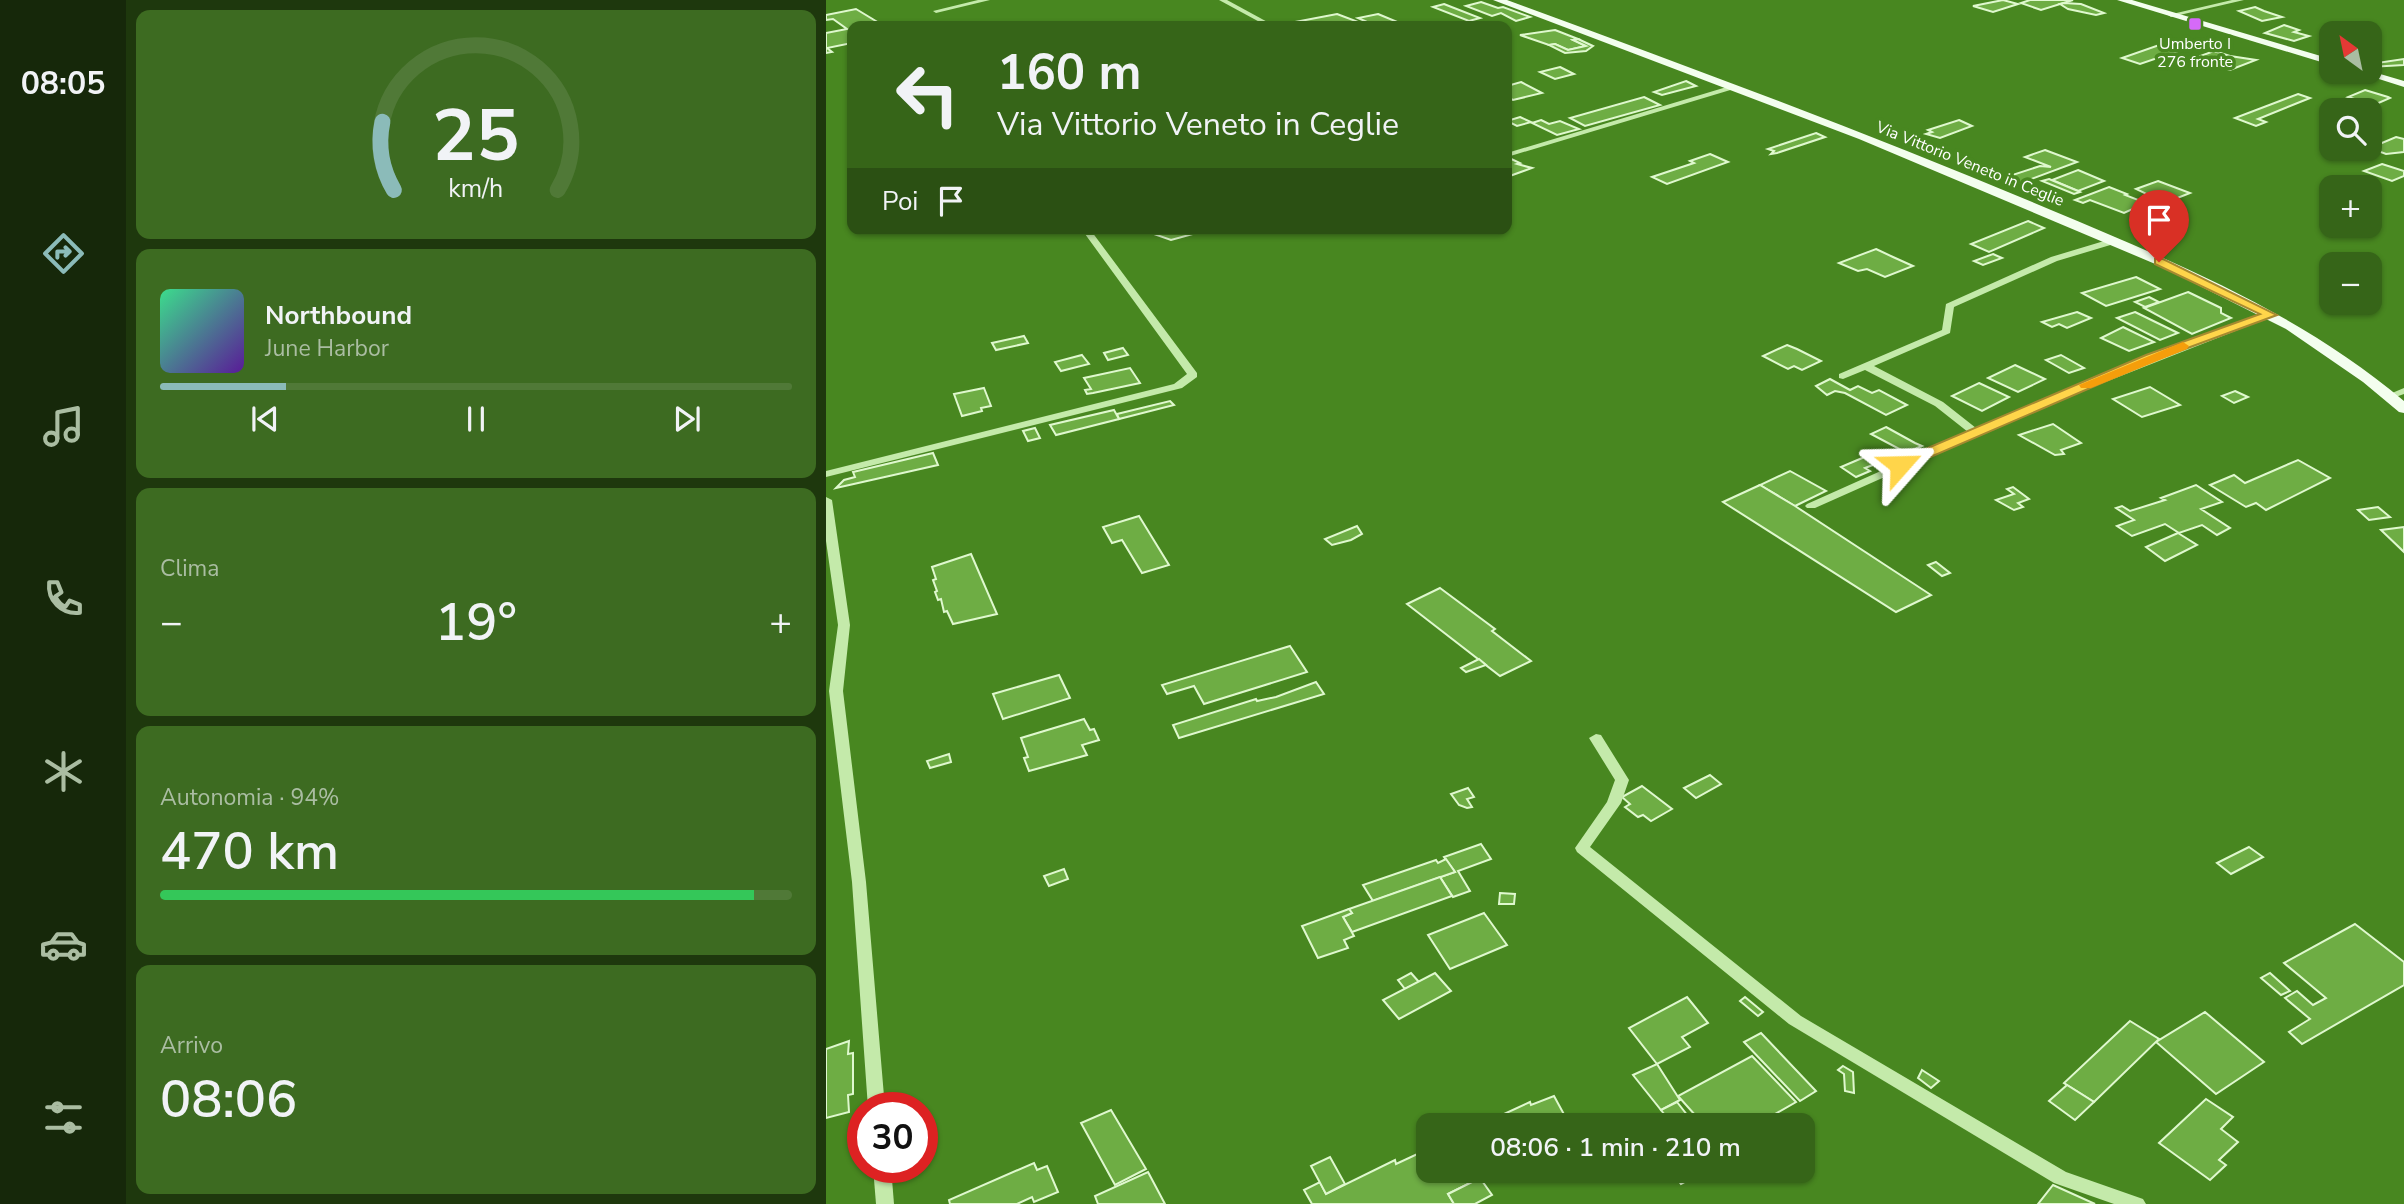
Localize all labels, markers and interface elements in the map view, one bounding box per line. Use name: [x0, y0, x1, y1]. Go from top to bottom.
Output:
marker: Umberto I 276 fronte: [2187, 16, 2203, 32]
north arrow: [2319, 21, 2382, 84]
map controls: [2319, 21, 2382, 315]
place label: Umberto I 276 fronte: [2157, 33, 2233, 73]
text: 160 m: [997, 39, 1141, 106]
icon: left: [882, 49, 973, 140]
text: 08:05: [21, 62, 105, 105]
text: 25: [432, 87, 520, 187]
button: search: [2319, 98, 2382, 161]
text: Via Vittorio Veneto in Ceglie: [997, 103, 1399, 146]
street label: Via Vittorio Veneto in Ceglie: [1872, 116, 2067, 212]
text: km/h: [448, 172, 504, 206]
button: +: [2319, 175, 2382, 238]
icon: arrive: [932, 182, 970, 220]
text: Poi: [882, 184, 918, 219]
pin: [2129, 190, 2189, 262]
icon: arrive: [2140, 201, 2178, 239]
icon: directions: [39, 229, 88, 278]
button: −: [2319, 252, 2382, 315]
text: Northbound: [265, 298, 412, 333]
text: June Harbor: [265, 333, 389, 364]
icon: previous: [246, 400, 284, 438]
icon: pause: [457, 400, 495, 438]
icon: next: [668, 400, 706, 438]
icon: music: [39, 402, 88, 451]
position arrow: [1863, 428, 1937, 502]
text: Clima: [160, 553, 220, 584]
icon: phone: [39, 574, 88, 623]
text: 19°: [435, 587, 517, 658]
text: −: [160, 597, 183, 648]
text: +: [769, 597, 792, 648]
icon: climate: [39, 747, 88, 796]
text: Autonomia · 94%: [160, 782, 340, 813]
text: 470 km: [160, 816, 339, 887]
icon: car: [39, 920, 88, 969]
text: Arrivo: [160, 1030, 223, 1061]
text: 08:06: [160, 1064, 297, 1135]
speed limit sign: 30: [847, 1092, 938, 1183]
icon: filters: [39, 1093, 88, 1142]
text: 08:06 · 1 min · 210 m: [1490, 1130, 1741, 1165]

